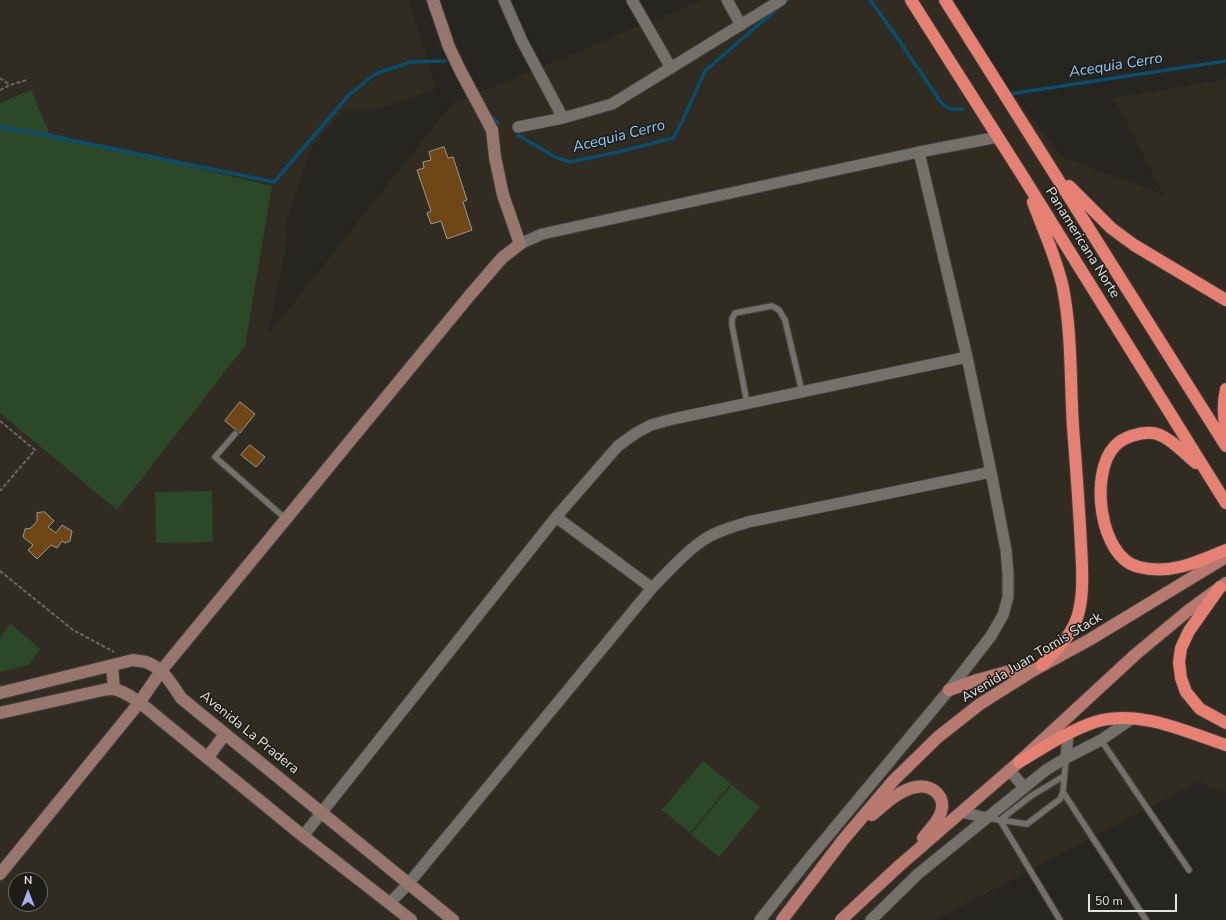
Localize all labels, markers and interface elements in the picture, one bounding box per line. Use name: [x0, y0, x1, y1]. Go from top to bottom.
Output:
water label: Acequia Cerro: [1068, 50, 1164, 82]
water label: Acequia Cerro: [571, 117, 667, 157]
street label: Panamericana Norte: [1041, 184, 1123, 302]
street label: Avenida Juan Tomis Stack: [959, 609, 1105, 707]
street label: Avenida La Pradera: [196, 688, 302, 778]
north arrow: [8, 872, 48, 912]
text: N: [24, 873, 32, 888]
scale bar: [1090, 886, 1179, 912]
text: 50 m: [1095, 893, 1123, 909]

